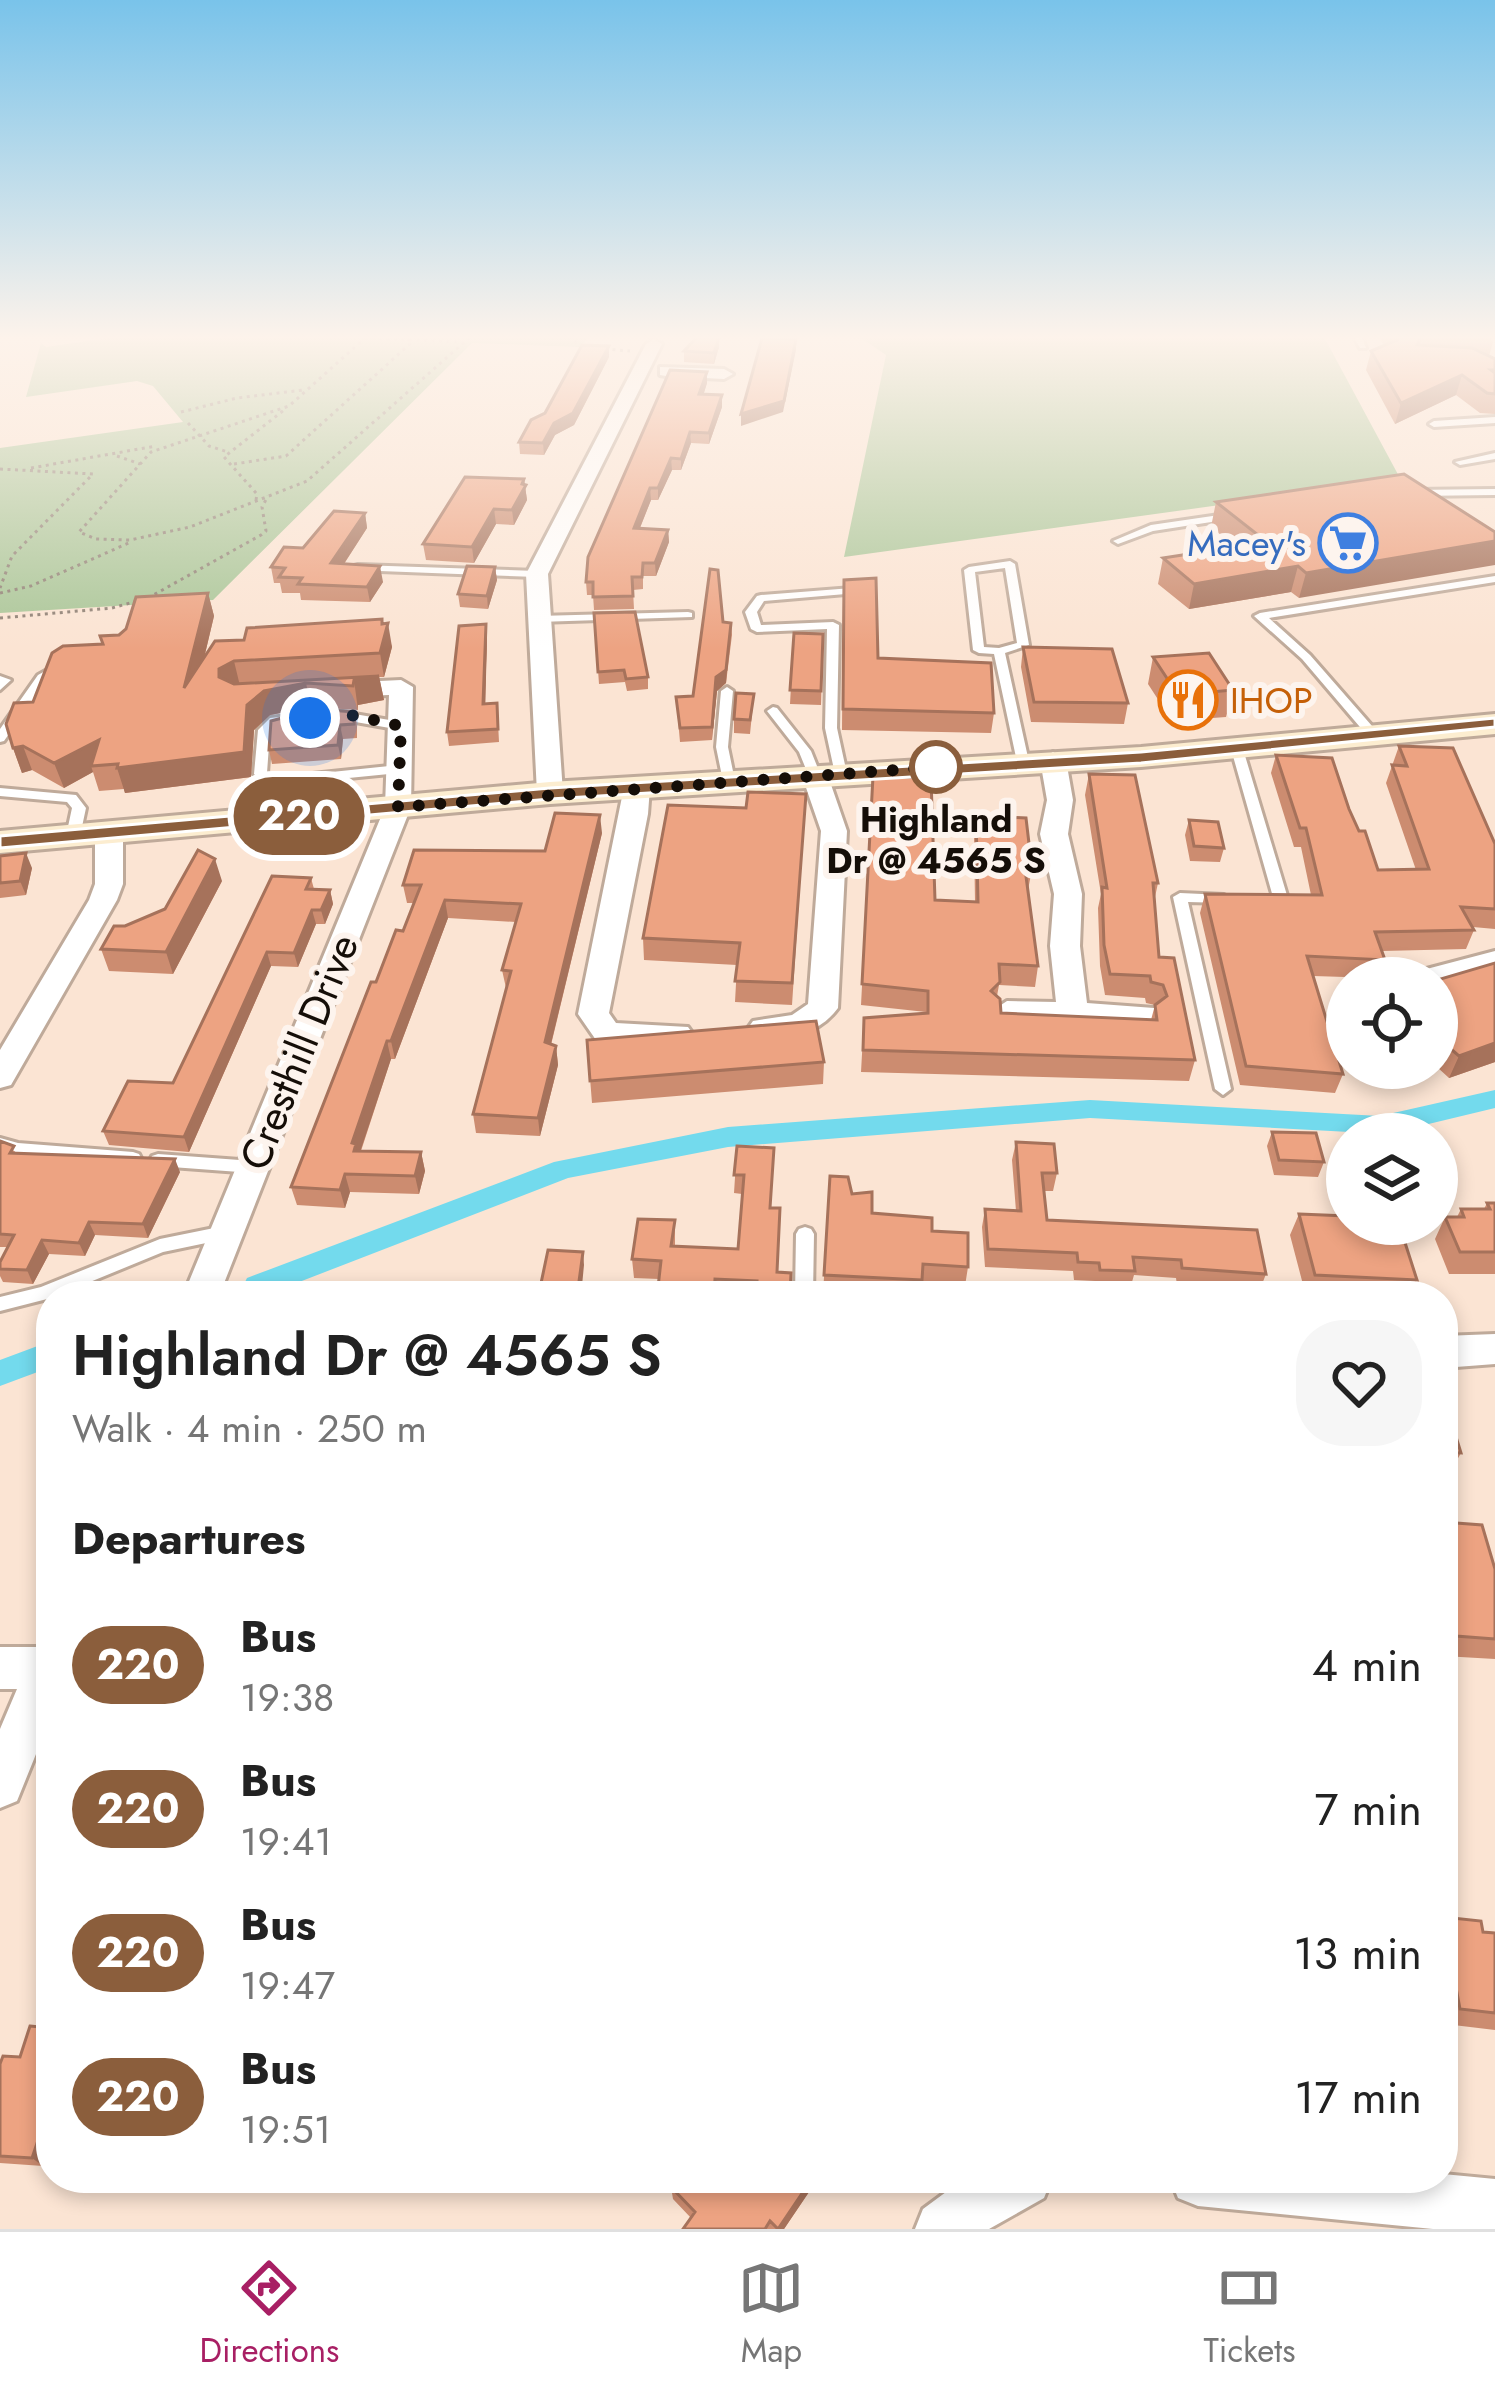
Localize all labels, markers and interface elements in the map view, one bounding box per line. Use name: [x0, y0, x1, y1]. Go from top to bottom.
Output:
supermarket icon: Macey's: [1317, 512, 1379, 574]
place label: Macey's: [1187, 517, 1306, 569]
restaurant icon: IHOP: [1157, 669, 1219, 731]
place label: IHOP: [1230, 674, 1313, 726]
your location: [280, 688, 340, 748]
marker: Highland Dr @ 4565 S: [911, 742, 961, 792]
line badge: 220: [230, 777, 368, 855]
text: 220: [258, 785, 340, 846]
place label: Highland Dr @ 4565 S: [826, 793, 1046, 886]
street label: Cresthill Drive: [224, 925, 374, 1179]
map controls: [1326, 957, 1458, 1245]
button: locate: [1326, 957, 1458, 1089]
button: layers: [1326, 1113, 1458, 1245]
text: Highland Dr @ 4565 S: [72, 1314, 662, 1396]
button: heart: [1296, 1320, 1422, 1446]
text: Walk · 4 min · 250 m: [72, 1400, 427, 1457]
text: Departures: [72, 1506, 306, 1571]
text: Bus: [240, 1604, 316, 1669]
text: 4 min: [1312, 1633, 1422, 1698]
text: 220: [97, 1634, 179, 1695]
text: 19:38: [240, 1669, 334, 1726]
text: Bus: [240, 1748, 316, 1813]
text: 7 min: [1314, 1777, 1422, 1842]
text: 220: [97, 1778, 179, 1839]
text: 19:41: [240, 1813, 332, 1870]
text: Bus: [240, 1892, 316, 1957]
text: 13 min: [1293, 1921, 1422, 1986]
text: 220: [97, 1922, 179, 1983]
text: 19:47: [240, 1957, 335, 2014]
text: Bus: [240, 2036, 316, 2101]
text: 17 min: [1294, 2065, 1422, 2130]
text: 220: [97, 2066, 179, 2127]
text: 19:51: [240, 2101, 331, 2158]
tab: Directions: [200, 2255, 339, 2374]
tab: Map: [738, 2255, 804, 2374]
tab: Tickets: [1204, 2255, 1295, 2374]

